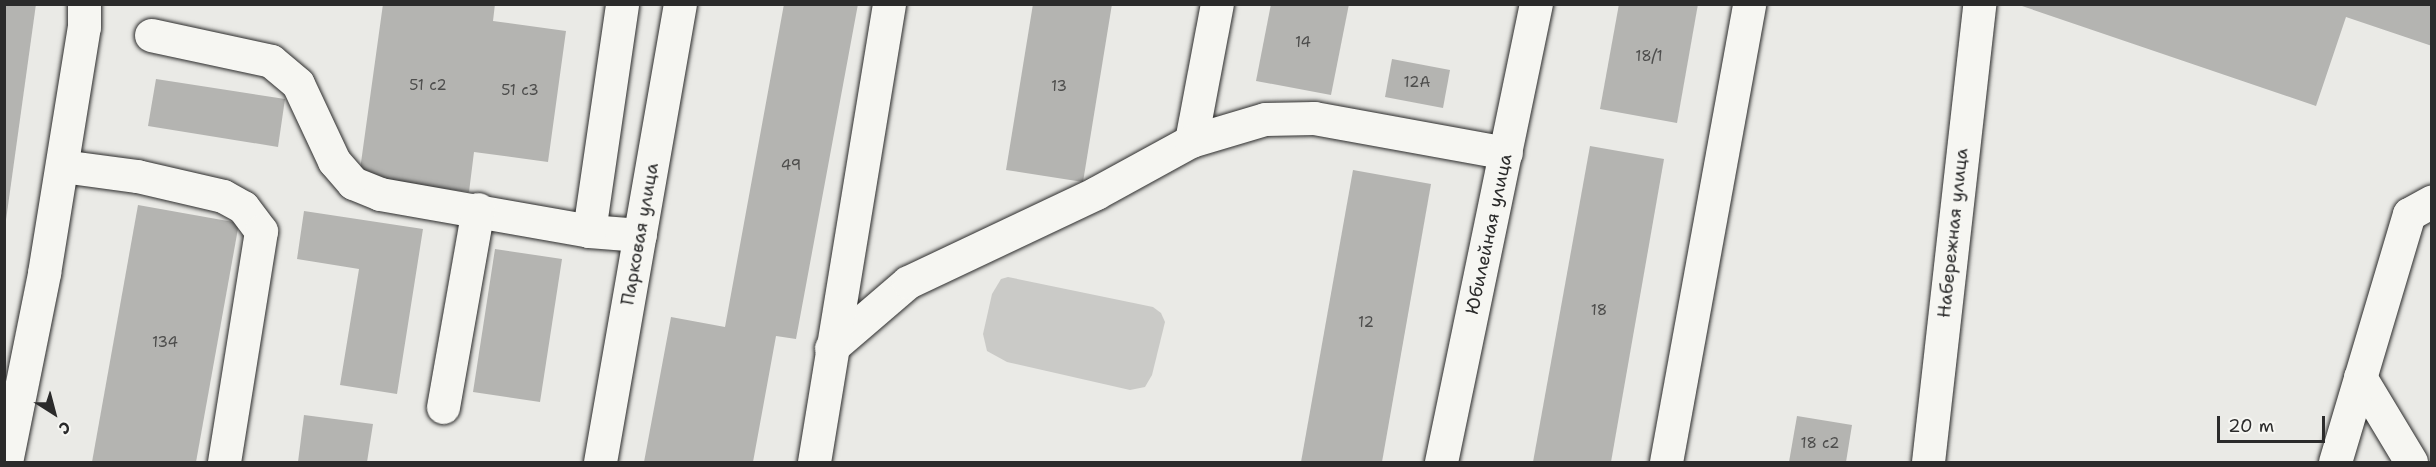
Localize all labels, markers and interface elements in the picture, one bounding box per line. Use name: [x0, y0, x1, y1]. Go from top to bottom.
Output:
house number: 14: [1295, 34, 1311, 52]
house number: 18/1: [1635, 48, 1663, 66]
house number: 12А: [1404, 74, 1430, 92]
house number: 51 с2: [409, 77, 447, 95]
house number: 13: [1051, 78, 1067, 96]
house number: 51 с3: [501, 82, 539, 100]
street label: Набережная улица: [1933, 147, 1973, 319]
street label: Юбилейная улица: [1461, 152, 1517, 316]
house number: 49: [781, 157, 801, 175]
street label: Парковая улица: [617, 161, 663, 307]
house number: 18: [1591, 302, 1607, 320]
house number: 12: [1358, 314, 1374, 332]
house number: 134: [152, 334, 178, 352]
north arrow: [24, 383, 84, 443]
scale bar: [2220, 404, 2328, 442]
text: 20 m: [2228, 414, 2274, 438]
text: С: [55, 417, 75, 439]
house number: 18 с2: [1800, 435, 1840, 453]

